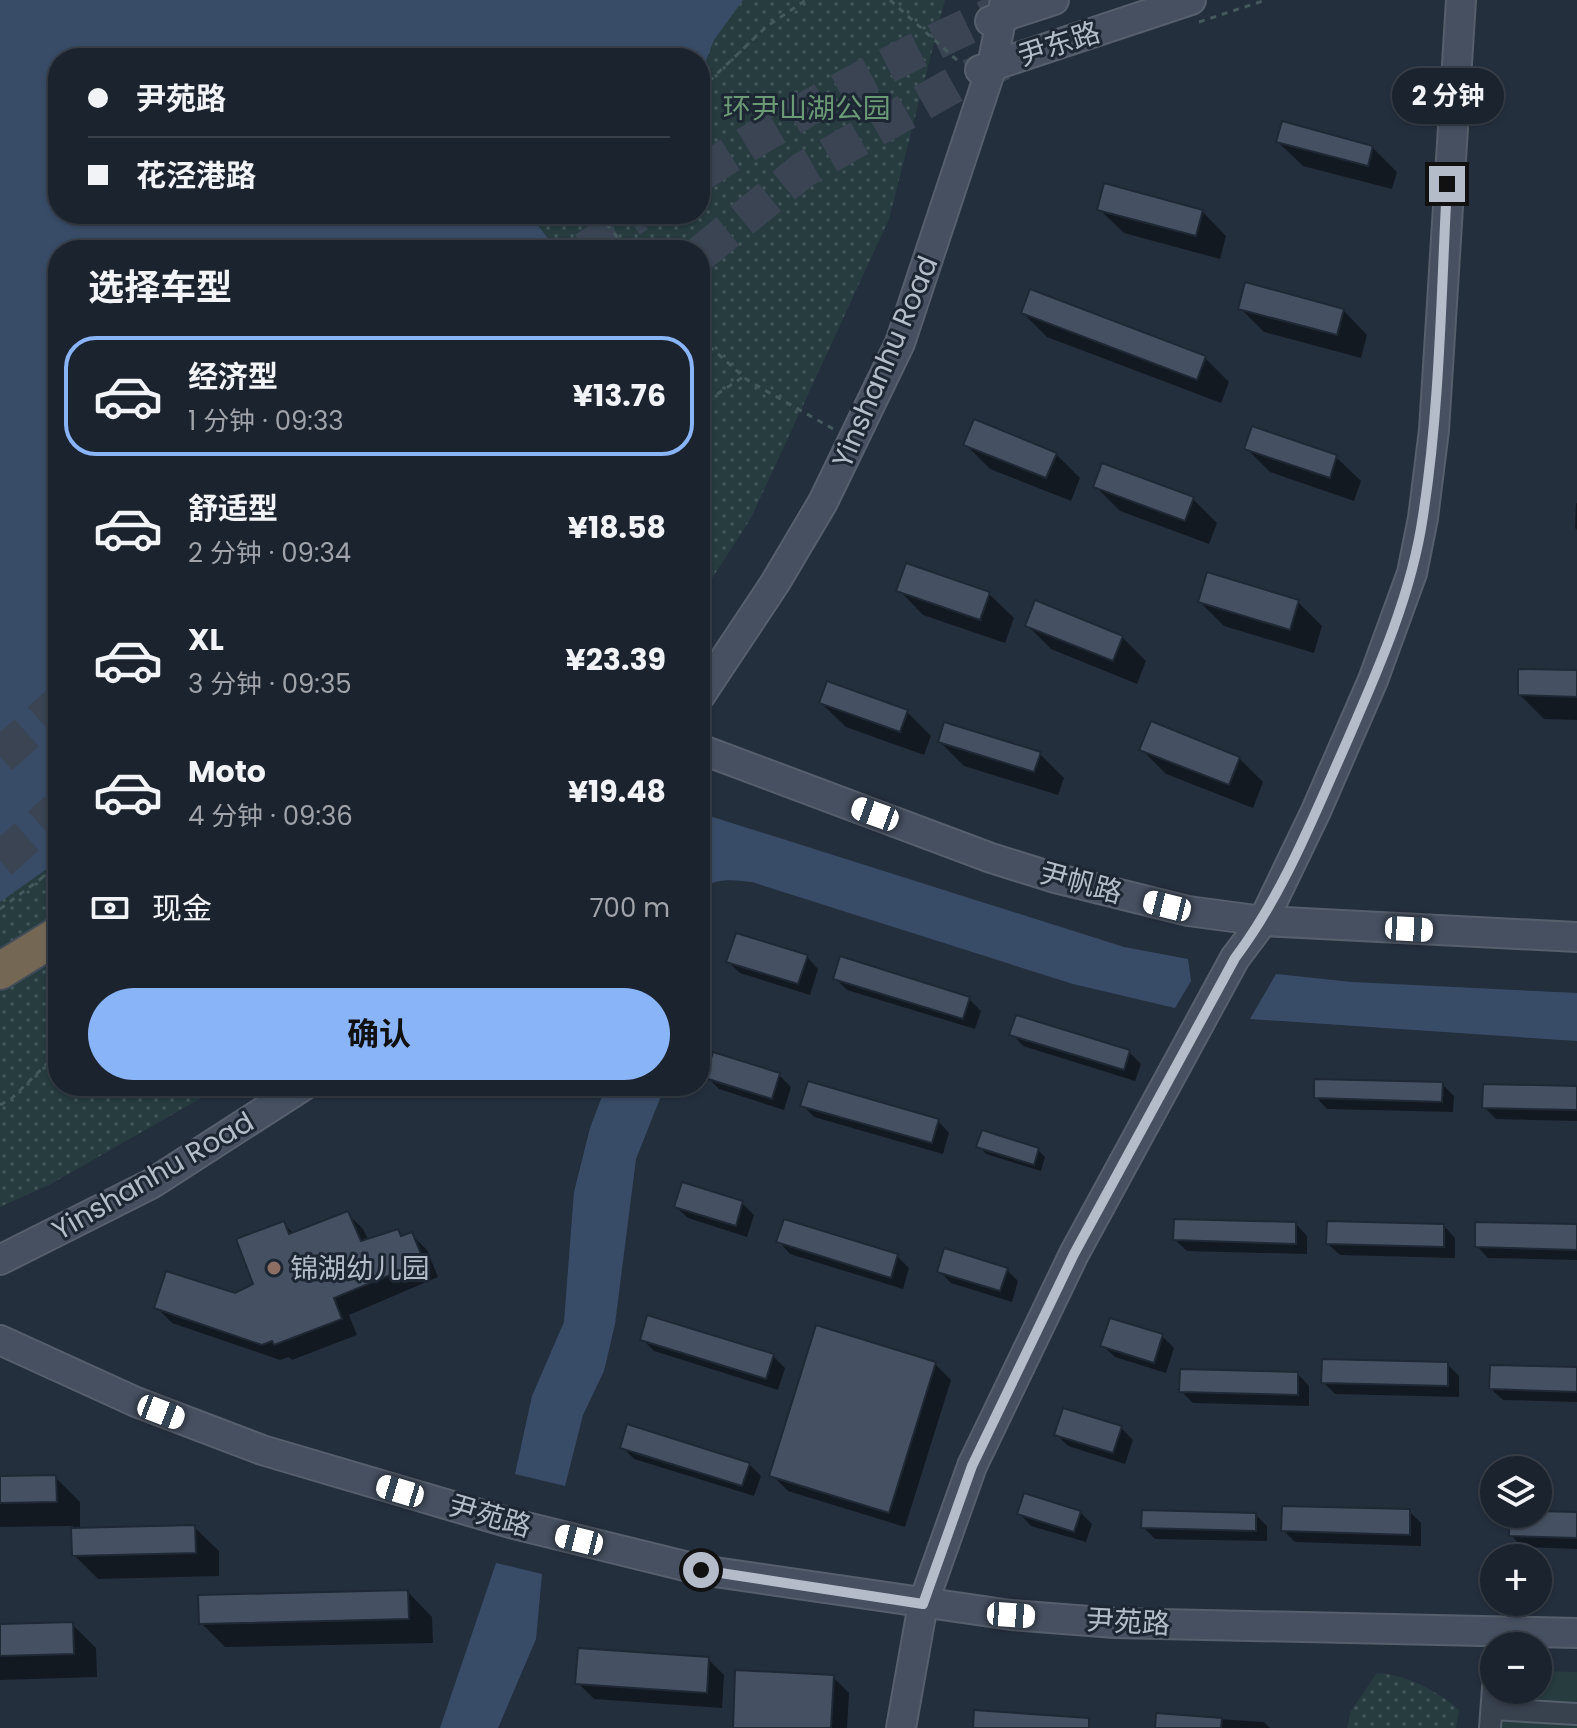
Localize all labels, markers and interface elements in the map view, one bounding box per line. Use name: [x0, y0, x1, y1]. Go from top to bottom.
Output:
street label: 尹东路: [1013, 12, 1105, 76]
callout: 2 分钟: [1391, 68, 1503, 124]
text: 尹苑路: [136, 77, 226, 120]
text: 2 分钟: [1412, 78, 1484, 114]
park label: 环尹山湖公园: [723, 89, 891, 128]
text: 花泾港路: [136, 154, 256, 197]
route end: [1429, 166, 1465, 202]
street label: Yinshanhu Road: [823, 250, 947, 474]
text: 选择车型: [88, 262, 232, 313]
text: 经济型: [188, 355, 278, 398]
icon: car: [92, 360, 164, 432]
text: ¥13.76: [573, 374, 666, 417]
text: 1 分钟 · 09:33: [188, 403, 344, 439]
text: 舒适型: [188, 487, 278, 530]
icon: car: [92, 492, 164, 564]
text: ¥18.58: [568, 506, 666, 549]
text: 2 分钟 · 09:34: [188, 535, 351, 571]
text: XL: [188, 618, 224, 661]
icon: car: [92, 624, 164, 696]
text: ¥23.39: [566, 638, 666, 681]
text: 3 分钟 · 09:35: [188, 666, 352, 702]
text: Moto: [188, 750, 266, 793]
icon: car: [92, 756, 164, 828]
text: ¥19.48: [568, 770, 666, 813]
car: [848, 795, 902, 833]
text: 4 分钟 · 09:36: [188, 798, 353, 834]
street label: 尹帆路: [1035, 853, 1127, 913]
icon: cash: [88, 886, 132, 930]
text: 现金: [152, 887, 212, 930]
car: [1141, 889, 1193, 923]
text: 700 m: [589, 890, 670, 926]
car: [1384, 916, 1434, 942]
button: 确认: [88, 988, 670, 1080]
street label: Yinshanhu Road: [45, 1102, 261, 1250]
place label: 锦湖幼儿园: [290, 1249, 430, 1288]
marker: 锦湖幼儿园: [265, 1259, 283, 1277]
car: [134, 1392, 188, 1432]
map controls: [1480, 1456, 1552, 1704]
button: layers: [1480, 1456, 1552, 1528]
car: [374, 1473, 426, 1509]
street label: 尹苑路: [444, 1486, 536, 1546]
car: [553, 1523, 605, 1557]
button: +: [1480, 1544, 1552, 1616]
route start: [683, 1552, 719, 1588]
street label: 尹苑路: [1085, 1600, 1171, 1644]
car: [986, 1601, 1036, 1629]
button: −: [1480, 1632, 1552, 1704]

